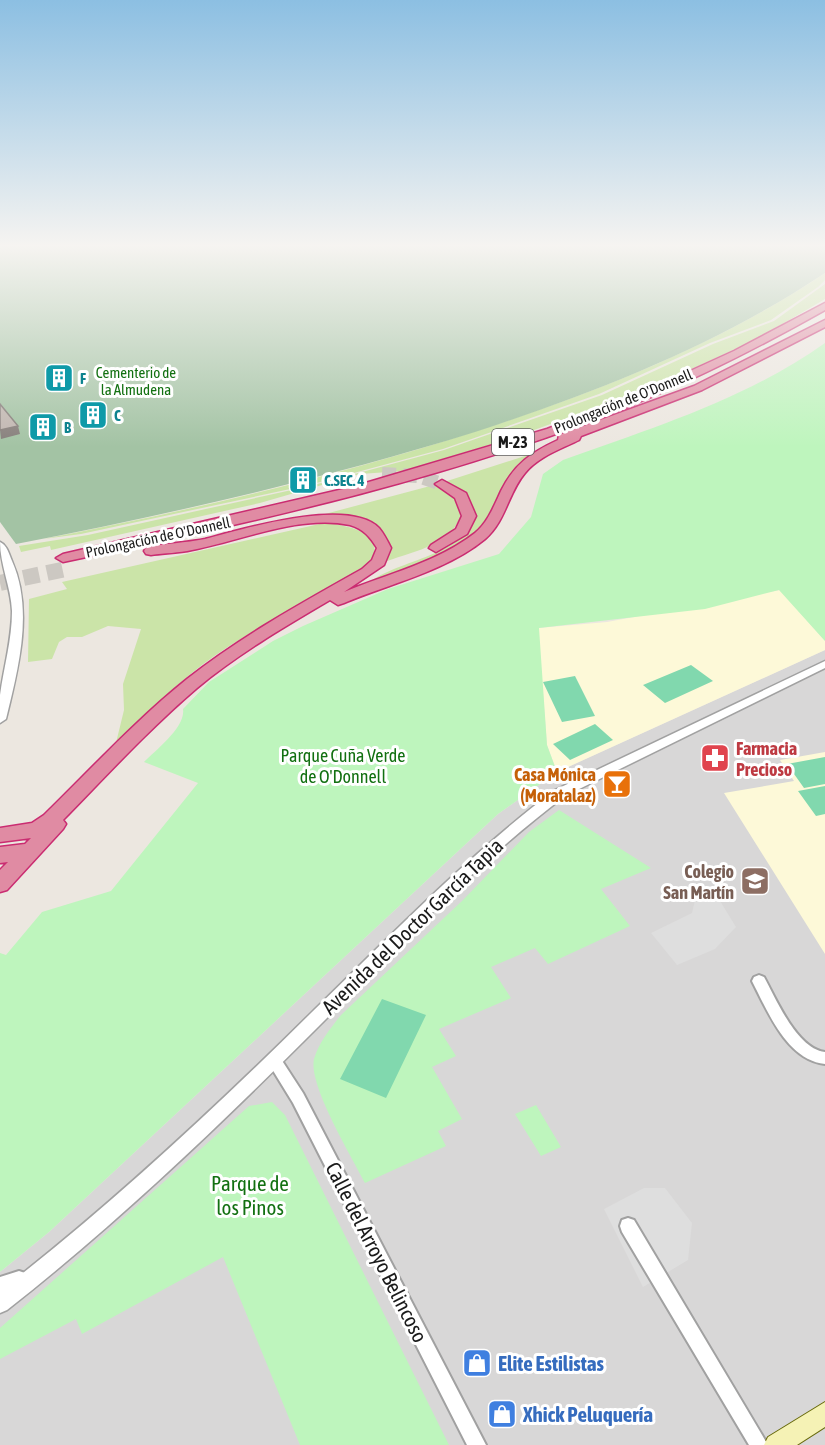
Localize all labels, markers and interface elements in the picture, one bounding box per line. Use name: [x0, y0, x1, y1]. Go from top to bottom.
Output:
building icon: F: [43, 362, 75, 394]
park label: Cementerio de la Almudena: [96, 364, 176, 398]
street label: Prolongación de O'Donnell: [551, 365, 695, 436]
place label: F: [80, 370, 86, 387]
building icon: C: [77, 399, 109, 431]
place label: C: [114, 407, 121, 424]
building icon: B: [27, 411, 59, 443]
place label: B: [64, 419, 72, 436]
road number: M-23: [492, 429, 534, 455]
building icon: C.SEC. 4: [287, 464, 319, 496]
place label: C.SEC. 4: [324, 472, 365, 489]
street label: Prolongación de O'Donnell: [84, 513, 232, 561]
place label: Farmacia Precioso: [736, 738, 797, 780]
pharmacy icon: Farmacia Precioso: [699, 742, 731, 774]
park label: Parque Cuña Verde de O'Donnell: [281, 745, 405, 787]
place label: Casa Mónica (Moratalaz): [514, 764, 596, 806]
bar icon: Casa Mónica (Moratalaz): [601, 768, 633, 800]
street label: Avenida del Doctor García Tapia: [316, 833, 508, 1019]
place label: Colegio San Martín: [663, 861, 734, 903]
school or university icon: Colegio San Martín: [739, 865, 771, 897]
street label: Calle del Arroyo Belincoso: [321, 1158, 433, 1346]
park label: Parque de los Pinos: [211, 1171, 289, 1219]
shop icon: Elite Estilistas: [461, 1347, 493, 1379]
place label: Elite Estilistas: [498, 1351, 604, 1375]
shop icon: Xhick Peluquería: [486, 1398, 518, 1430]
place label: Xhick Peluquería: [522, 1402, 653, 1426]

